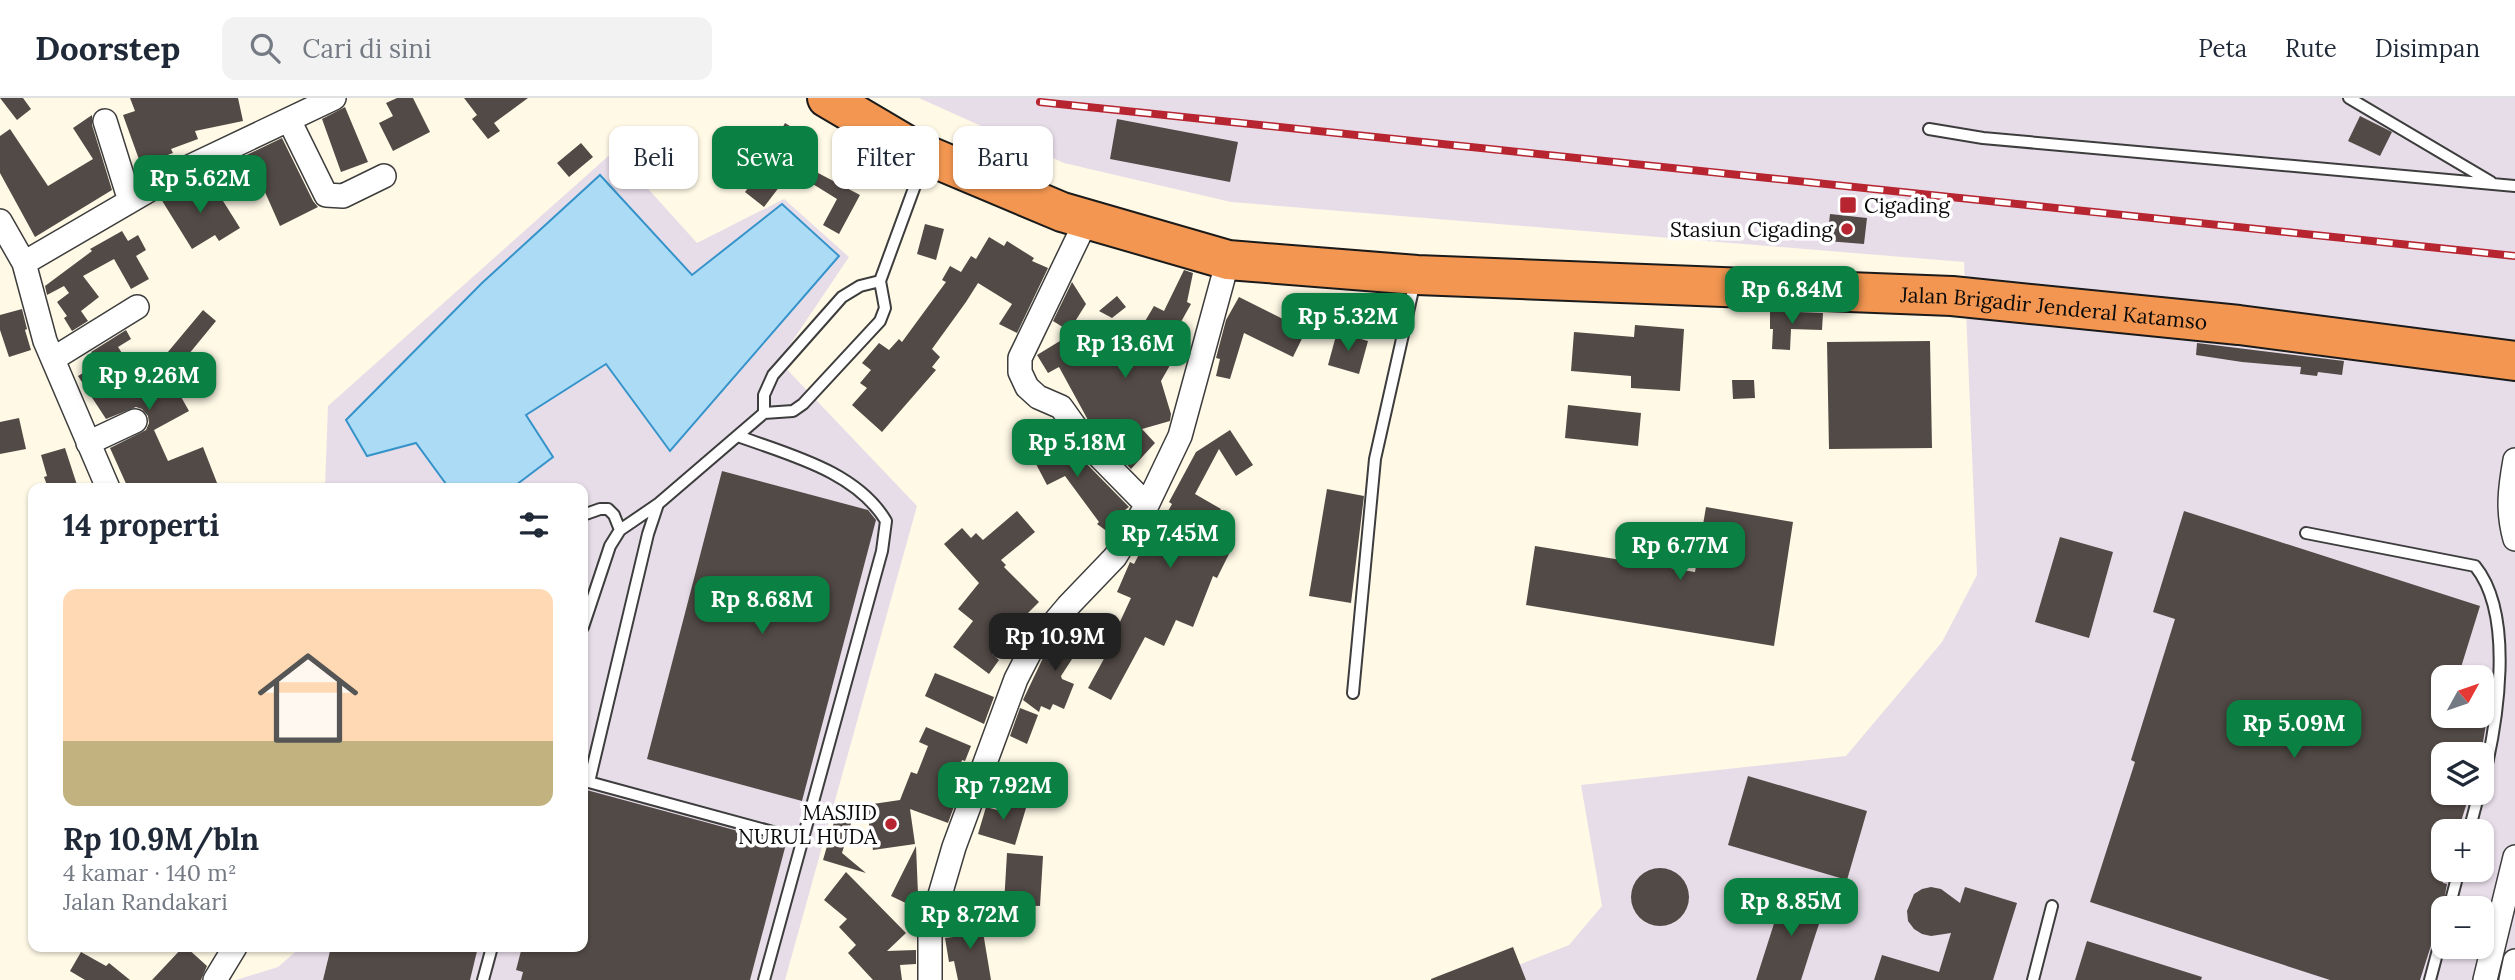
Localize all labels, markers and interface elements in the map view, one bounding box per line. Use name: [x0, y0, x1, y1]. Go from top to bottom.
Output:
search box: [222, 17, 712, 80]
text: Doorstep: [35, 27, 180, 69]
icon: search: [246, 29, 284, 67]
text: Cari di sini: [302, 32, 431, 65]
text: Peta: [2198, 33, 2247, 64]
text: Rute: [2285, 33, 2337, 64]
text: Disimpan: [2375, 33, 2480, 64]
chip: Beli: [609, 126, 698, 189]
chip: Sewa: [712, 126, 818, 189]
chip: Filter: [832, 126, 939, 189]
chip: Baru: [953, 126, 1053, 189]
pin: Rp 5.62M: [128, 156, 272, 215]
text: Rp 5.62M: [149, 163, 251, 192]
place label: Cigading: [1864, 192, 1950, 219]
marker: Cigading: [1838, 195, 1858, 215]
place label: Stasiun Cigading: [1670, 216, 1833, 243]
marker: Stasiun Cigading: [1839, 221, 1855, 237]
pin: Rp 6.84M: [1720, 266, 1864, 326]
text: Rp 6.84M: [1741, 274, 1843, 303]
street label: Jalan Brigadir Jenderal Katamso: [1899, 280, 2209, 335]
pin: Rp 5.32M: [1276, 294, 1420, 353]
text: Rp 5.32M: [1298, 301, 1398, 330]
pin: Rp 13.6M: [1053, 320, 1197, 380]
text: Rp 13.6M: [1076, 328, 1174, 357]
pin: Rp 9.26M: [77, 352, 221, 412]
text: Rp 9.26M: [98, 360, 200, 389]
pin: Rp 5.18M: [1005, 420, 1149, 479]
text: Rp 5.18M: [1028, 427, 1126, 456]
text: 14 properti: [63, 506, 219, 544]
icon: filters: [515, 506, 553, 544]
pin: Rp 7.45M: [1098, 510, 1242, 570]
text: Rp 7.45M: [1121, 518, 1219, 547]
pin: Rp 6.77M: [1608, 522, 1752, 582]
text: Rp 6.77M: [1631, 530, 1729, 559]
pin: Rp 8.68M: [690, 576, 834, 636]
text: Rp 8.68M: [711, 584, 813, 613]
pin: Rp 10.9M: [983, 614, 1127, 673]
text: Rp 10.9M: [1005, 621, 1105, 650]
icon: home: [245, 635, 371, 761]
north arrow: [2431, 665, 2494, 728]
map controls: [2431, 665, 2494, 959]
pin: Rp 5.09M: [2222, 700, 2366, 760]
text: Rp 5.09M: [2242, 708, 2346, 737]
button: layers: [2431, 742, 2494, 805]
pin: Rp 7.92M: [931, 762, 1075, 822]
text: Rp 7.92M: [954, 770, 1052, 799]
place label: MASJID NURUL HUDA: [738, 799, 878, 850]
marker: MASJID NURUL HUDA: [883, 816, 899, 832]
button: +: [2431, 819, 2494, 882]
text: Rp 10.9M/bln: [63, 820, 259, 858]
text: 4 kamar · 140 m²: [63, 858, 237, 887]
pin: Rp 8.85M: [1719, 878, 1863, 938]
text: Rp 8.85M: [1740, 886, 1842, 915]
text: Jalan Randakari: [63, 887, 228, 916]
pin: Rp 8.72M: [898, 892, 1042, 951]
button: −: [2431, 896, 2494, 959]
text: Rp 8.72M: [921, 899, 1019, 928]

